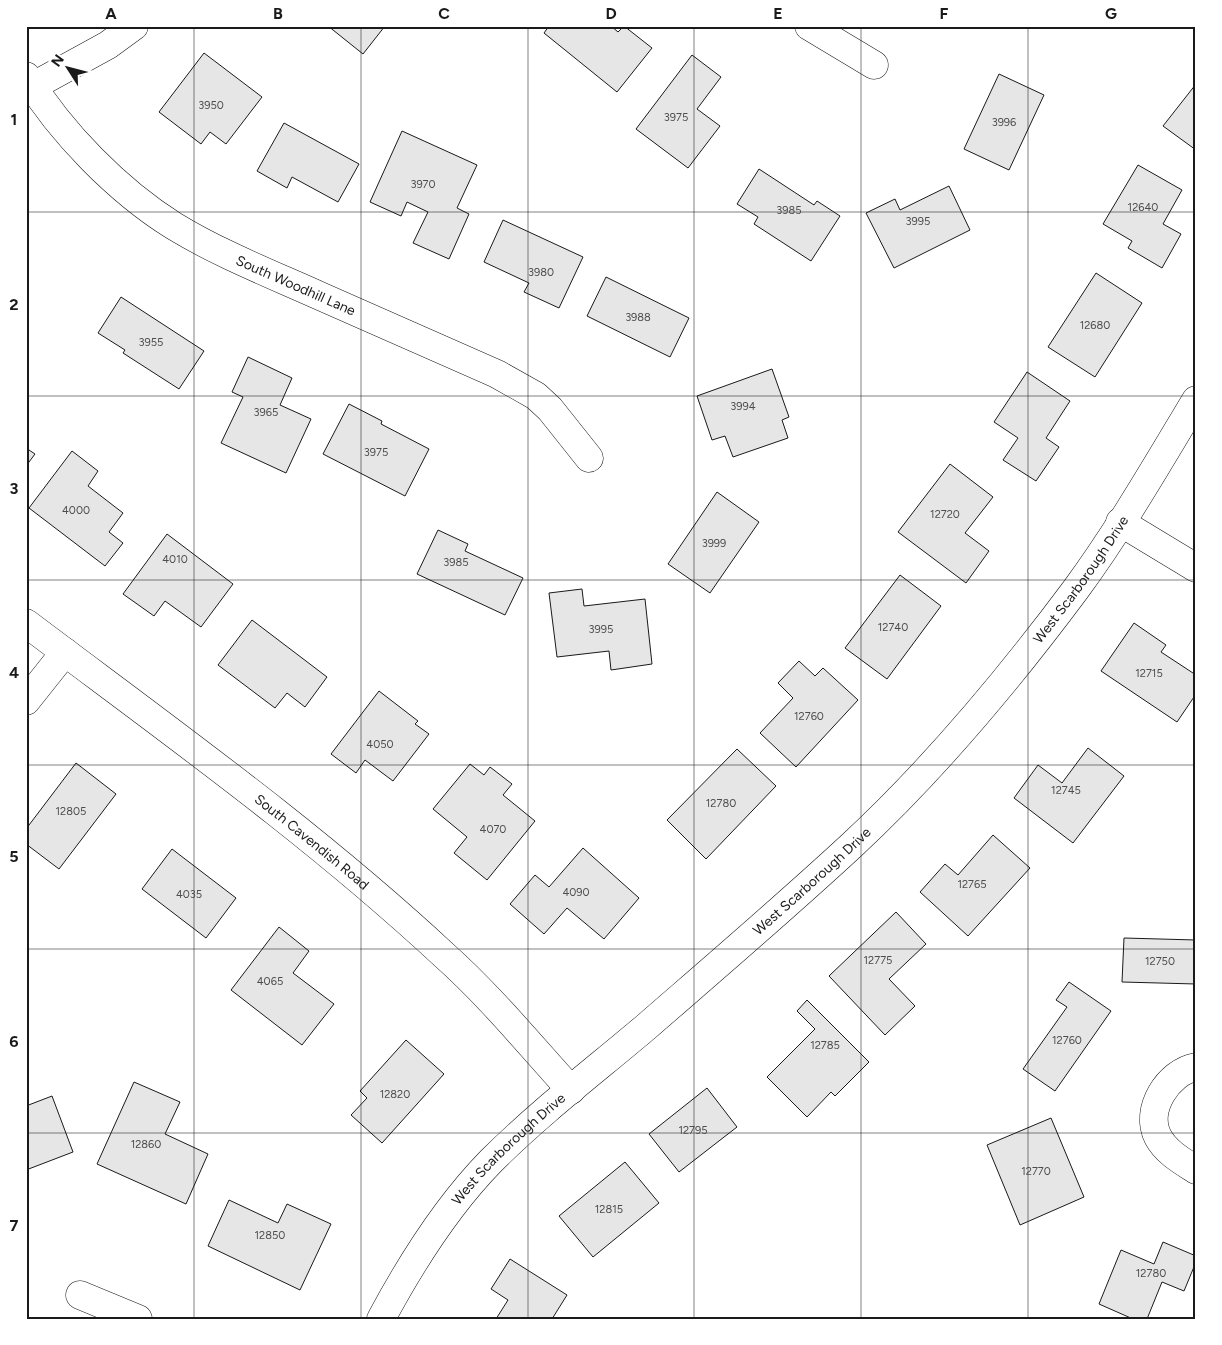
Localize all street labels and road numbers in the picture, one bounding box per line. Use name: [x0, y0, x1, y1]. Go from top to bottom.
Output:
street label: South Woodhill Lane: [233, 251, 359, 319]
street label: West Scarborough Drive: [1029, 512, 1132, 647]
street label: South Cavendish Road: [251, 790, 373, 893]
street label: West Scarborough Drive: [749, 823, 874, 939]
street label: West Scarborough Drive: [448, 1089, 569, 1208]

